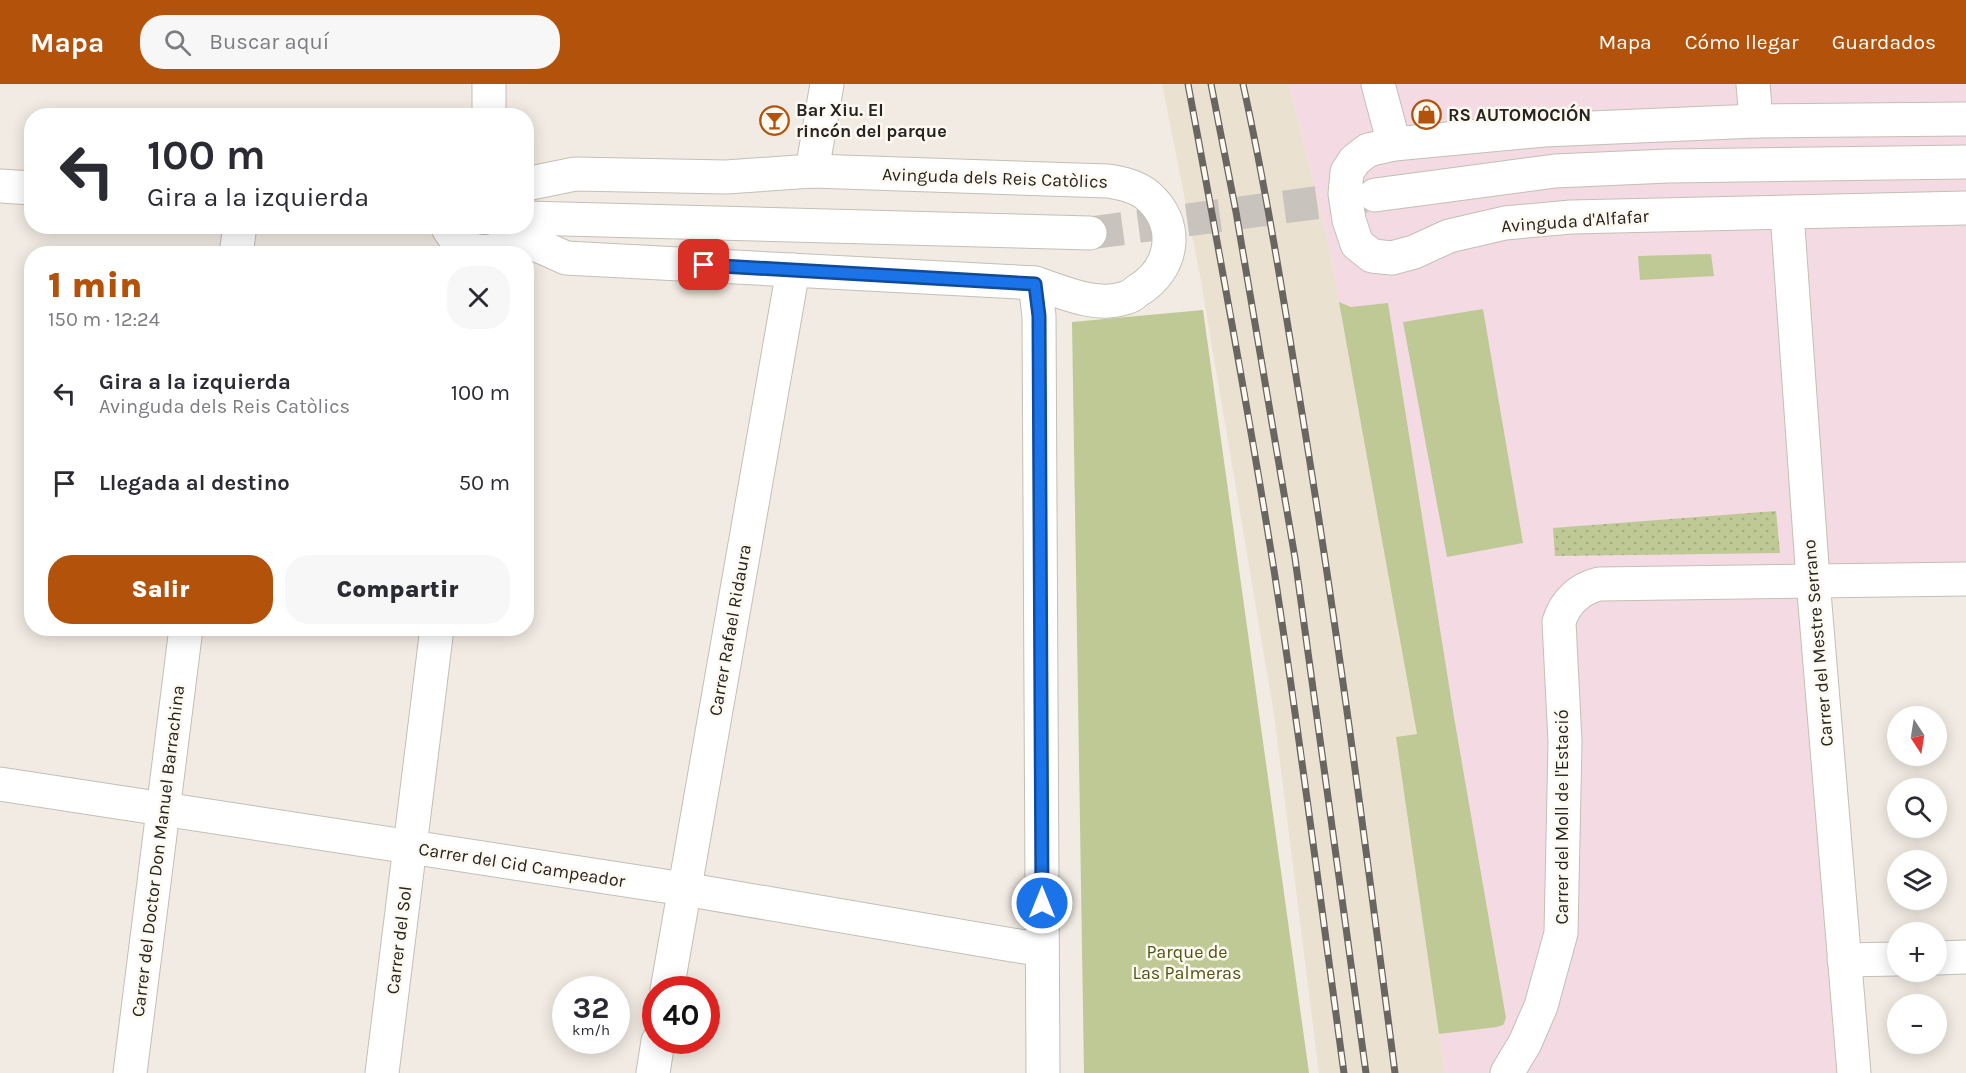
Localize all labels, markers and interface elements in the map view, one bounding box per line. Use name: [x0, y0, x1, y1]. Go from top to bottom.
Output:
search box: [140, 15, 560, 69]
text: Mapa: [30, 26, 104, 59]
icon: search: [161, 26, 194, 59]
text: Buscar aquí: [209, 29, 329, 55]
text: Mapa: [1598, 30, 1652, 54]
text: Cómo llegar: [1685, 30, 1799, 54]
text: Guardados: [1832, 30, 1936, 54]
place label: Bar Xiu. El rincón del parque: [796, 99, 947, 142]
shop icon: RS AUTOMOCIÓN: [1411, 99, 1443, 131]
place label: RS AUTOMOCIÓN: [1448, 103, 1591, 126]
bar icon: Bar Xiu. El rincón del parque: [759, 104, 791, 136]
text: 100 m: [147, 130, 266, 180]
icon: left: [48, 132, 126, 210]
street label: Avinguda dels Reis Catòlics: [882, 163, 1108, 193]
text: Gira a la izquierda: [147, 181, 369, 213]
street label: Avinguda d'Alfafar: [1500, 205, 1650, 237]
pin: [678, 239, 729, 290]
icon: arrive: [687, 248, 720, 281]
text: 1 min: [48, 264, 142, 306]
button: close: [447, 266, 510, 329]
text: 150 m · 12:24: [48, 308, 160, 331]
text: Gira a la izquierda: [99, 369, 291, 395]
icon: left: [48, 377, 81, 410]
text: 100 m: [451, 380, 510, 406]
text: Avinguda dels Reis Catòlics: [99, 395, 350, 418]
icon: arrive: [48, 467, 81, 500]
text: Llegada al destino: [99, 470, 290, 496]
text: 50 m: [459, 470, 510, 496]
street label: Carrer del Mestre Serrano: [1798, 539, 1838, 747]
street label: Carrer Rafael Ridaura: [704, 542, 756, 718]
button: Salir: [48, 555, 273, 624]
button: Compartir: [285, 555, 510, 624]
street label: Carrer del Doctor Don Manuel Barrachina: [127, 684, 189, 1018]
north arrow: [1887, 706, 1947, 766]
map controls: [1887, 706, 1947, 1054]
street label: Carrer del Moll de l'Estació: [1551, 709, 1573, 925]
button: search: [1887, 778, 1947, 838]
street label: Carrer del Cid Campeador: [417, 838, 627, 892]
button: layers: [1887, 850, 1947, 910]
position arrow: [1010, 871, 1074, 935]
street label: Carrer del Sol: [381, 885, 417, 995]
button: +: [1887, 922, 1947, 982]
park label: Parque de Las Palmeras: [1133, 941, 1241, 984]
speed limit sign: 40: [642, 976, 720, 1054]
text: 32: [573, 990, 609, 1026]
button: −: [1887, 994, 1947, 1054]
text: km/h: [572, 1021, 610, 1039]

